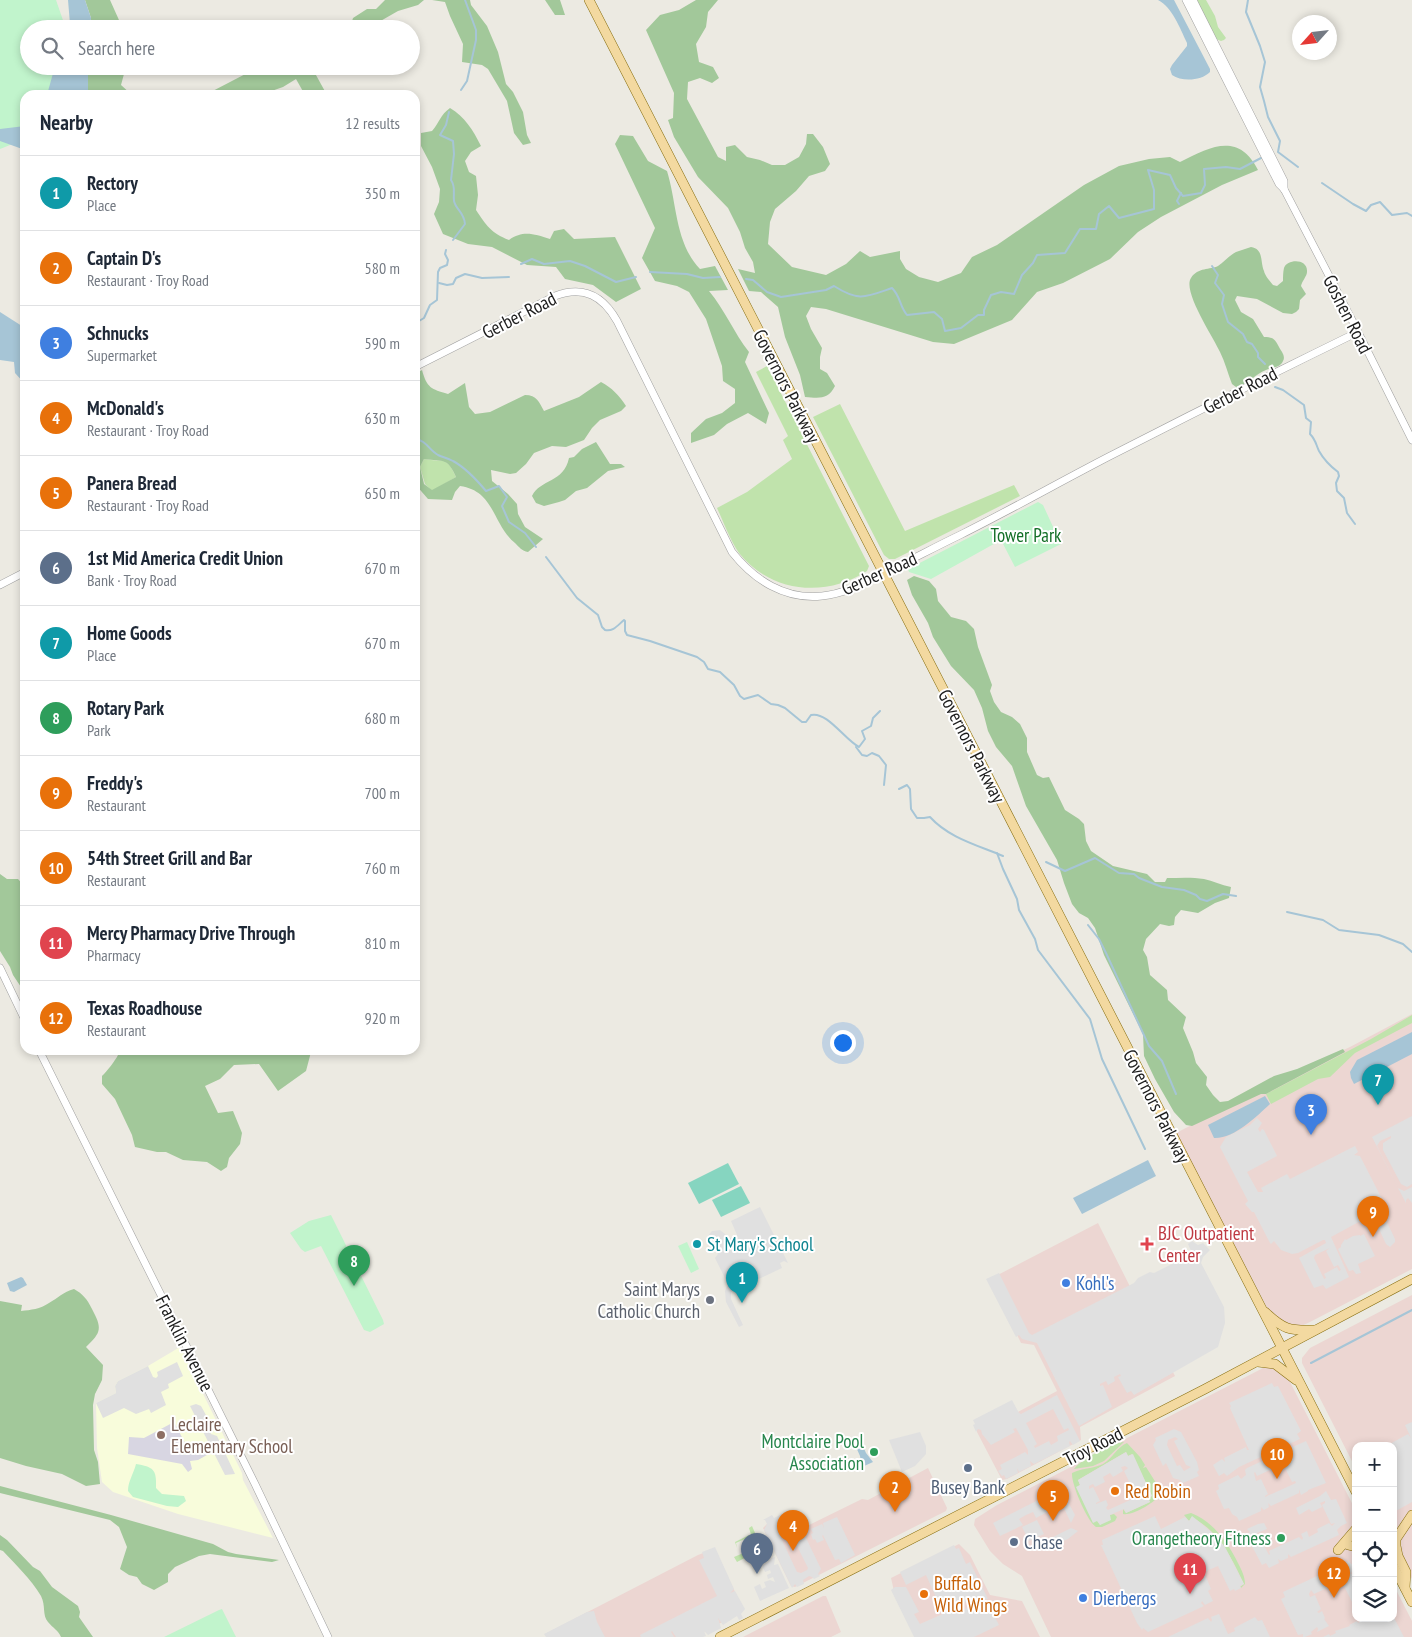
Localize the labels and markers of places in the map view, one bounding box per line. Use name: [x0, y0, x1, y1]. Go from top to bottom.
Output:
pin: 7: [1362, 1064, 1394, 1105]
pin: 3: [1295, 1094, 1327, 1135]
pin: 9: [1357, 1196, 1389, 1237]
place label: BJC Outpatient Center: [1158, 1221, 1255, 1267]
place label: St Mary's School: [707, 1232, 814, 1256]
marker: BJC Outpatient Center: [1140, 1237, 1154, 1251]
marker: St Mary's School: [691, 1238, 703, 1250]
pin: 8: [338, 1245, 370, 1286]
pin: 1: [726, 1262, 758, 1303]
place label: Kohl's: [1076, 1271, 1115, 1295]
place label: Saint Marys Catholic Church: [598, 1277, 700, 1323]
marker: Kohl's: [1060, 1277, 1072, 1289]
marker: Saint Marys Catholic Church: [704, 1294, 716, 1306]
place label: Leclaire Elementary School: [171, 1412, 293, 1458]
marker: Leclaire Elementary School: [155, 1429, 167, 1441]
place label: Montclaire Pool Association: [761, 1429, 865, 1475]
pin: 10: [1261, 1438, 1293, 1479]
marker: Montclaire Pool Association: [868, 1446, 880, 1458]
marker: Busey Bank: [962, 1462, 974, 1474]
pin: 2: [879, 1471, 911, 1512]
place label: Busey Bank: [931, 1475, 1006, 1499]
place label: Red Robin: [1125, 1479, 1191, 1503]
pin: 5: [1037, 1480, 1069, 1521]
marker: Red Robin: [1109, 1485, 1121, 1497]
pin: 4: [777, 1510, 809, 1551]
place label: Orangetheory Fitness: [1132, 1526, 1271, 1550]
place label: Chase: [1024, 1530, 1063, 1554]
marker: Orangetheory Fitness: [1275, 1532, 1287, 1544]
pin: 6: [741, 1533, 773, 1574]
marker: Chase: [1008, 1536, 1020, 1548]
pin: 11: [1174, 1553, 1206, 1594]
pin: 12: [1318, 1557, 1350, 1598]
place label: Buffalo Wild Wings: [934, 1571, 1007, 1617]
place label: Dierbergs: [1093, 1586, 1156, 1610]
marker: Buffalo Wild Wings: [918, 1588, 930, 1600]
marker: Dierbergs: [1077, 1592, 1089, 1604]

